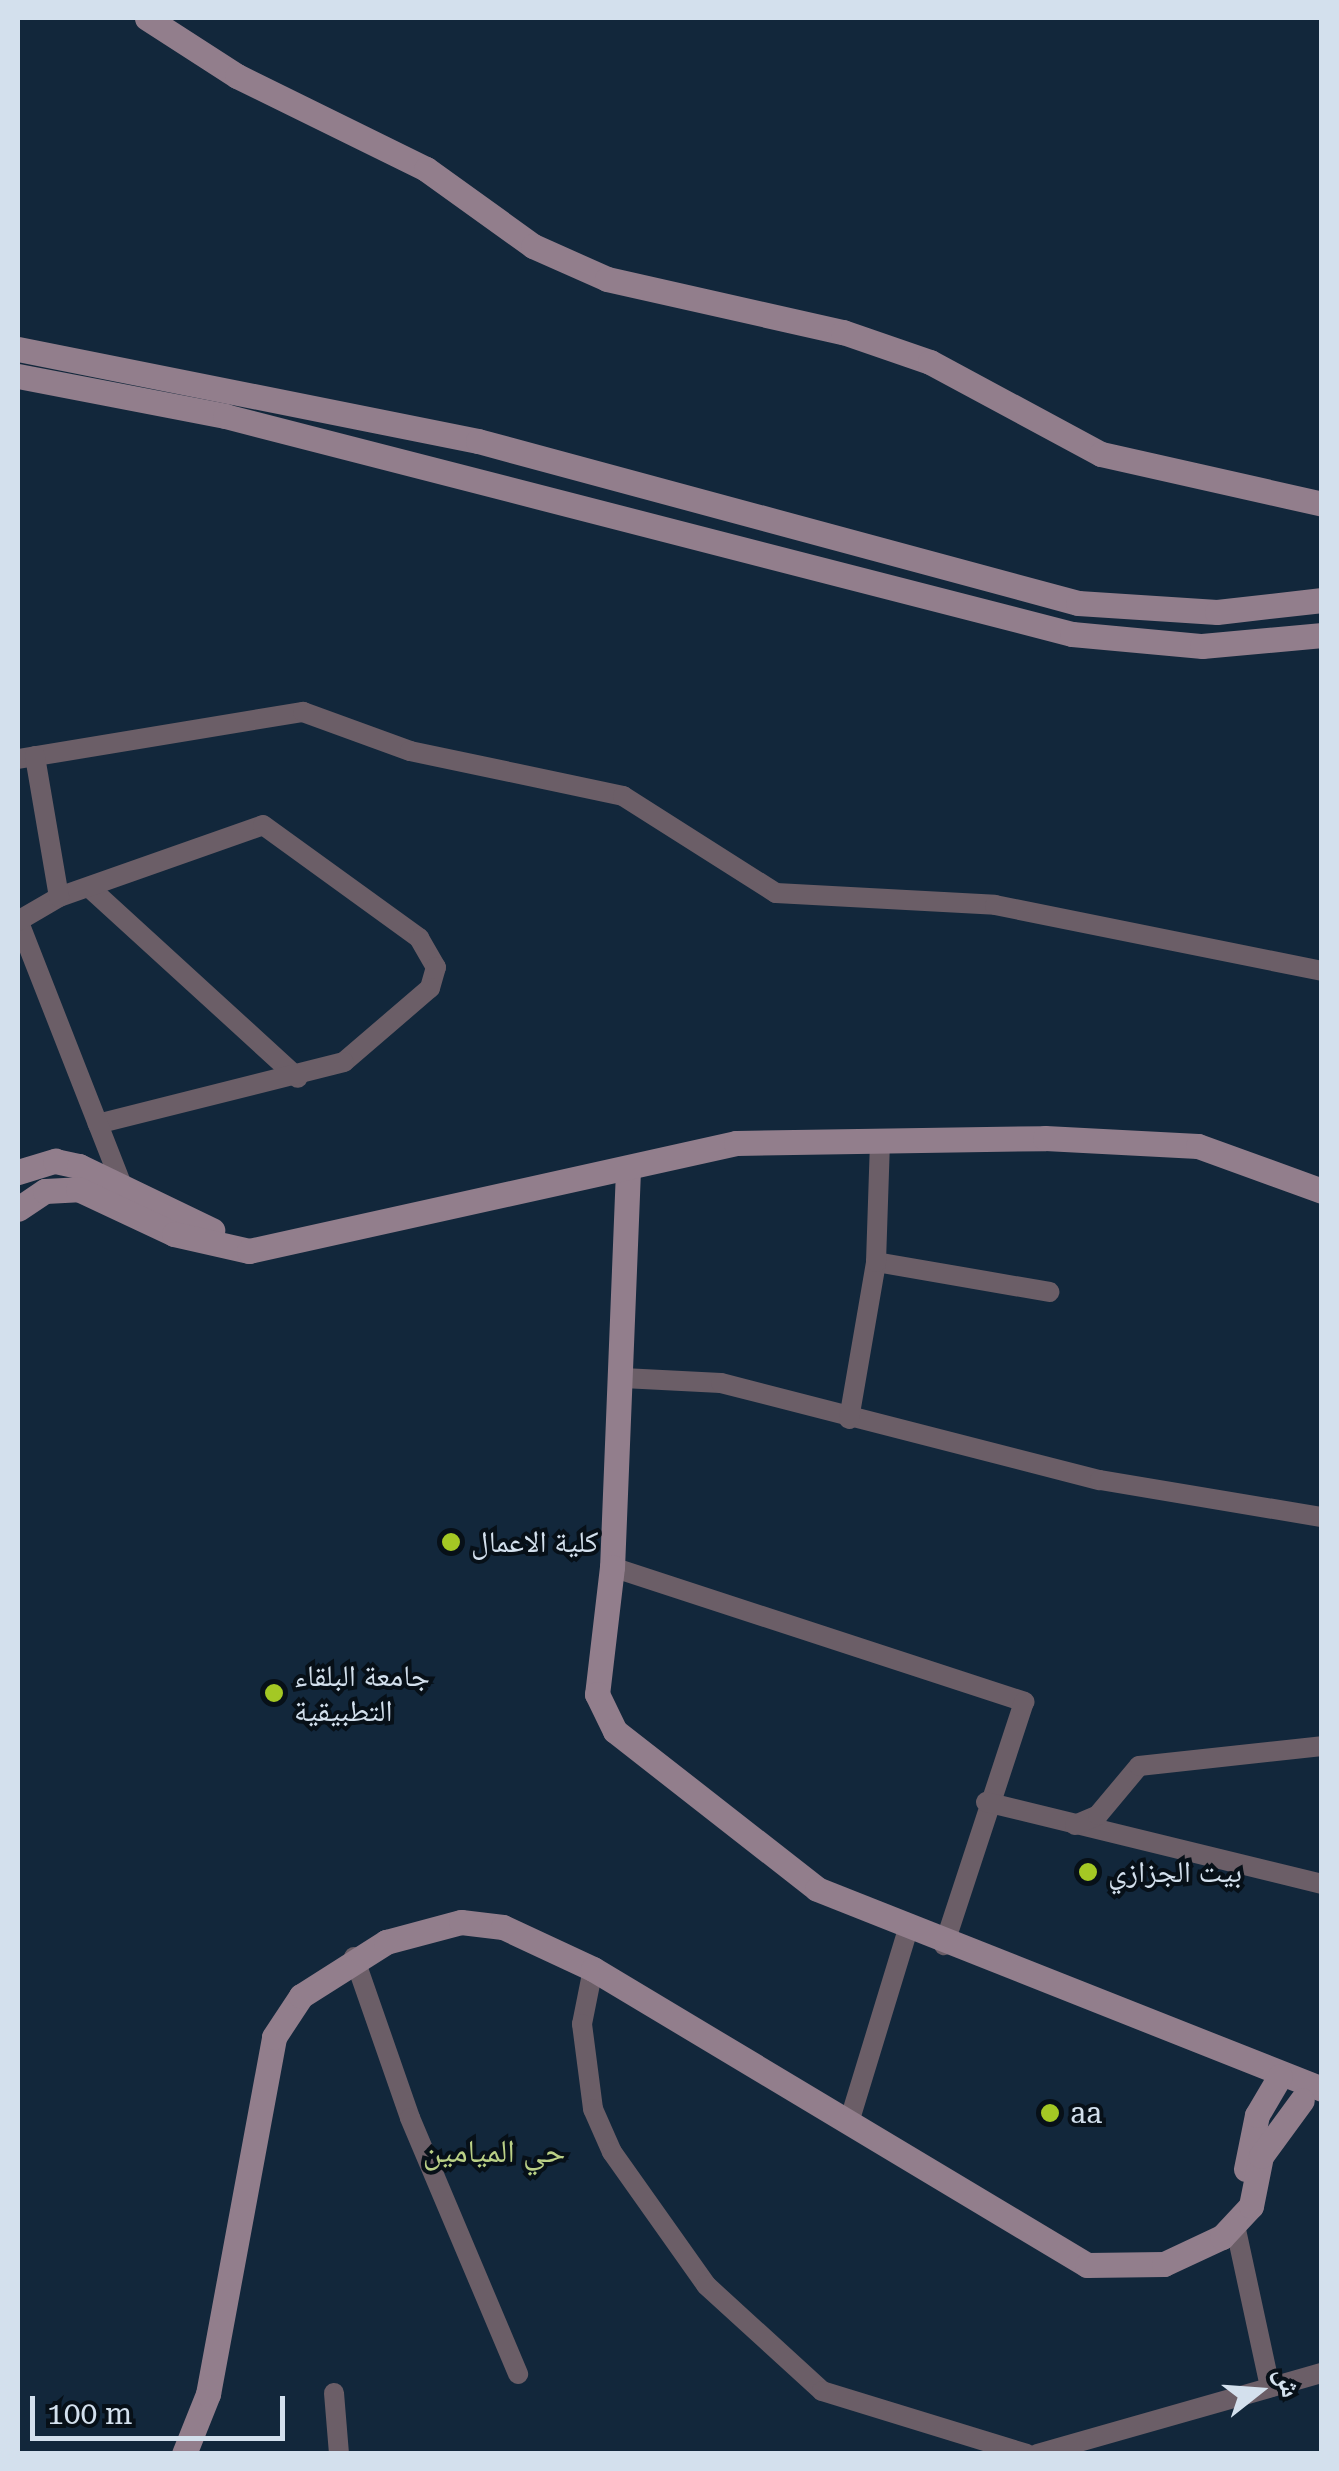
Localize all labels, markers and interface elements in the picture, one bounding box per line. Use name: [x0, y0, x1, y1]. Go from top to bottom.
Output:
place label: كلية الاعمال: [471, 1524, 598, 1560]
marker: كلية الاعمال: [440, 1531, 462, 1553]
place label: جامعة البلقاء التطبيقية: [294, 1658, 430, 1728]
marker: جامعة البلقاء التطبيقية: [263, 1682, 285, 1704]
place label: بيت الجزازي: [1108, 1854, 1242, 1890]
marker: بيت الجزازي: [1077, 1861, 1099, 1883]
place label: aa: [1070, 2095, 1102, 2131]
marker: aa: [1039, 2102, 1061, 2124]
district label: حي الميامين: [423, 2132, 565, 2170]
north arrow: [1209, 2341, 1309, 2441]
text: ش: [1268, 2363, 1308, 2401]
scale bar: [35, 2376, 290, 2438]
text: 100 m: [47, 2396, 132, 2431]

